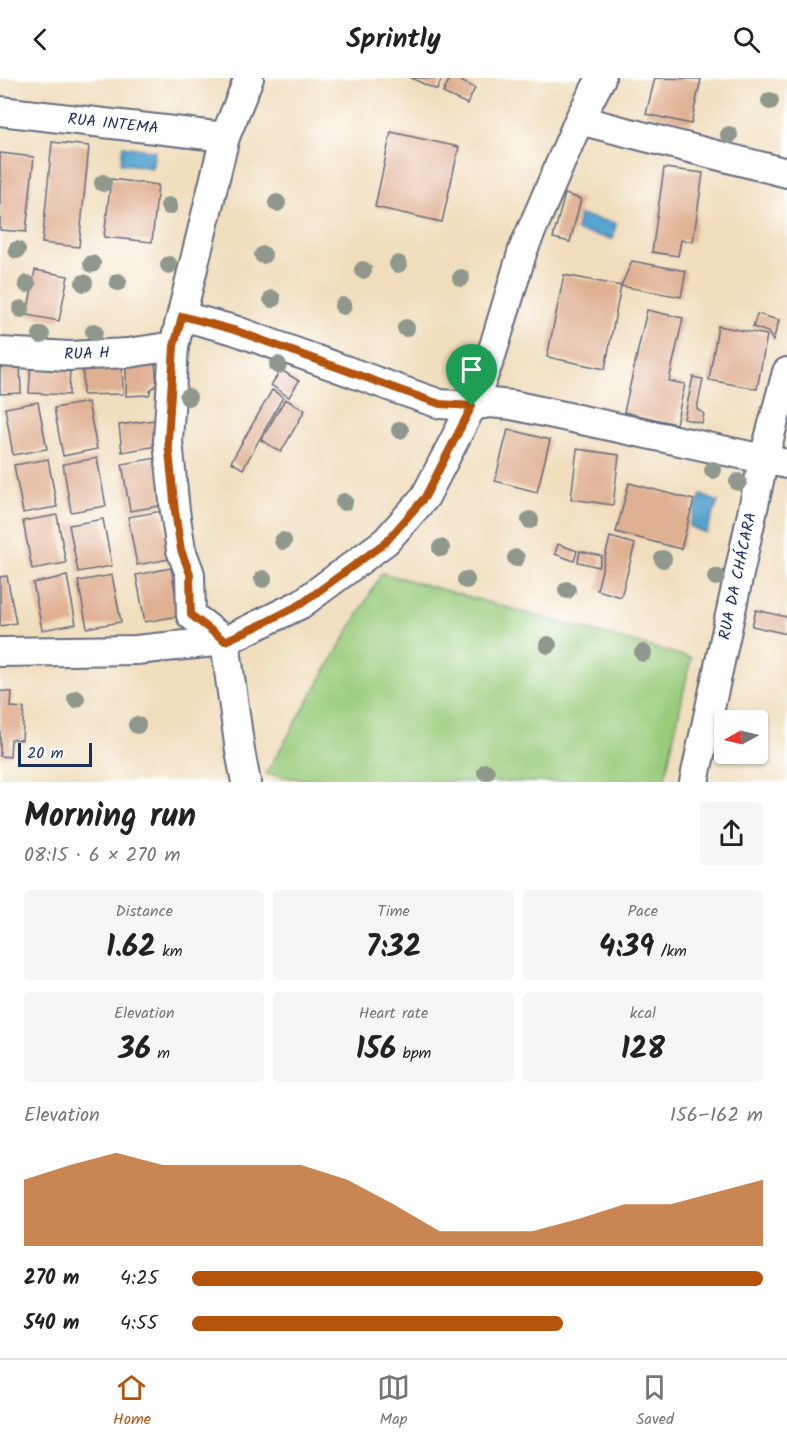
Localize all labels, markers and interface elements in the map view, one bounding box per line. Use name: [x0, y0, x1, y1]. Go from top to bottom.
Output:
text: Sprintly: [346, 18, 441, 61]
icon: back: [24, 23, 57, 56]
icon: search: [730, 23, 763, 56]
street label: RUA INTEMA: [66, 107, 160, 141]
street label: RUA H: [64, 341, 110, 367]
pin: [446, 344, 497, 406]
icon: arrive: [455, 353, 488, 386]
street label: RUA DA CHÁCARA: [712, 510, 764, 642]
north arrow: [714, 710, 768, 764]
map controls: [714, 710, 768, 764]
scale bar: [18, 740, 92, 768]
text: 20 m: [27, 741, 63, 766]
text: Morning run: [24, 791, 196, 844]
button: share: [700, 802, 763, 865]
text: 08:15 · 6 × 270 m: [24, 840, 180, 872]
text: Distance: [115, 899, 173, 924]
text: Time: [377, 899, 410, 924]
text: Pace: [628, 899, 658, 924]
text: 1.62: [106, 924, 156, 972]
text: 7:32: [366, 924, 421, 972]
text: 4:39: [599, 924, 654, 972]
text: km: [156, 939, 182, 964]
text: /km: [654, 939, 687, 964]
text: Elevation: [114, 1001, 174, 1026]
text: Heart rate: [359, 1001, 428, 1026]
text: kcal: [630, 1001, 656, 1026]
text: 36: [118, 1026, 151, 1074]
text: 156: [356, 1026, 396, 1074]
text: 128: [621, 1026, 665, 1074]
text: m: [151, 1041, 170, 1066]
text: bpm: [396, 1041, 431, 1066]
text: Elevation: [24, 1100, 100, 1132]
text: 156–162 m: [670, 1100, 763, 1132]
text: 270 m: [24, 1263, 79, 1295]
text: 4:25: [120, 1263, 158, 1295]
text: 540 m: [24, 1308, 79, 1340]
text: 4:55: [120, 1308, 157, 1340]
tab: Home: [113, 1371, 151, 1432]
tab: Map: [377, 1371, 410, 1432]
tab: Saved: [636, 1371, 674, 1432]

